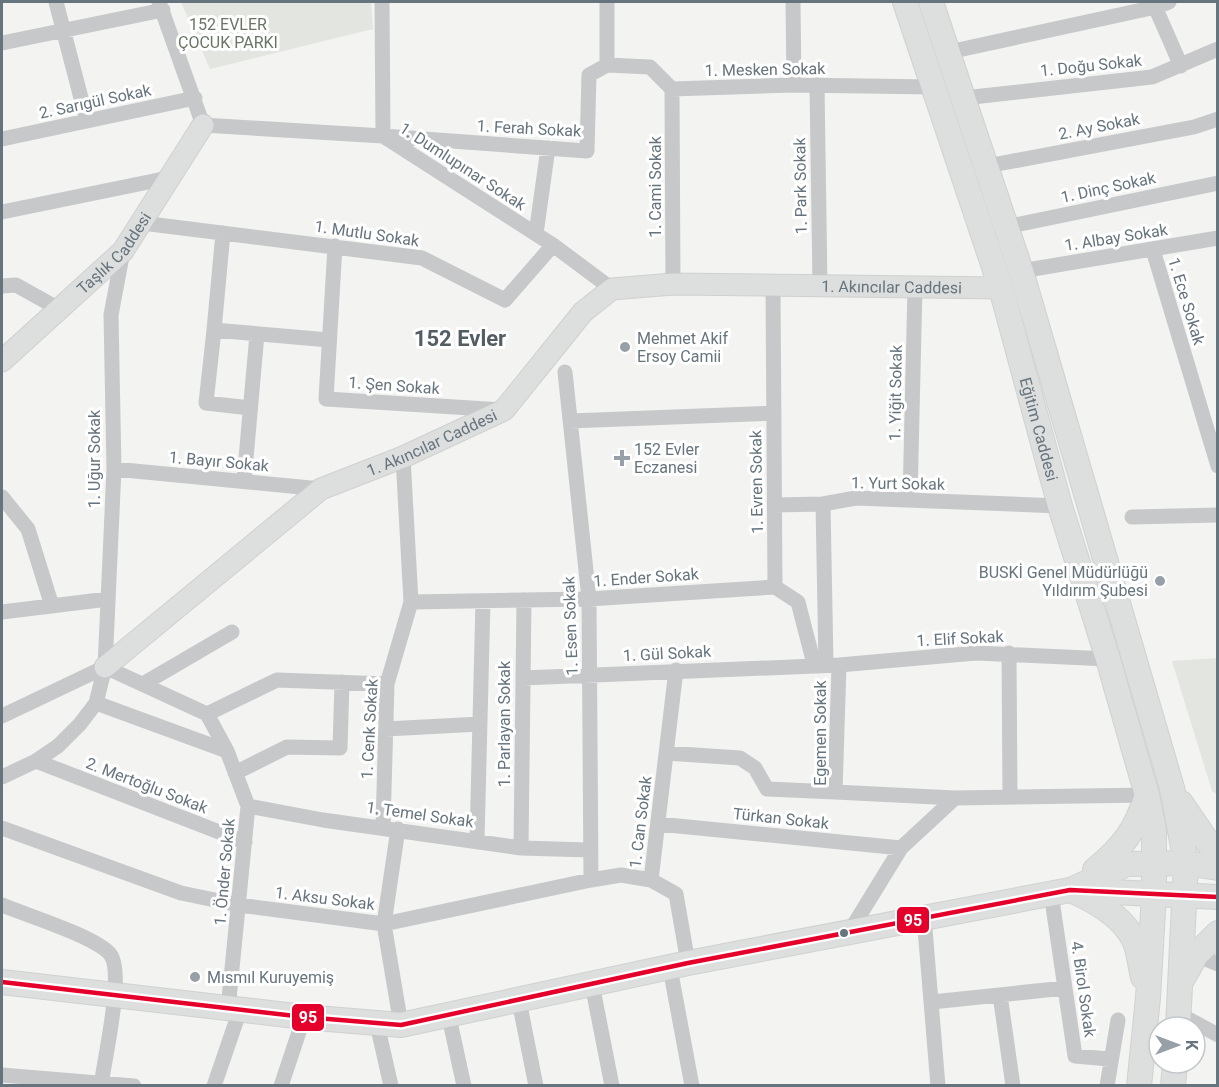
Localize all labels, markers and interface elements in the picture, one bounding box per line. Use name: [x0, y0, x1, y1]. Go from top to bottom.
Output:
park label: 152 EVLER ÇOCUK PARKI: [178, 15, 278, 52]
street label: 1. Doğu Sokak: [1039, 51, 1144, 80]
street label: 1. Mesken Sokak: [705, 59, 826, 80]
street label: 2. Sarıgül Sokak: [37, 80, 154, 123]
street label: 2. Ay Sokak: [1057, 109, 1142, 144]
street label: 1. Ferah Sokak: [476, 116, 583, 141]
street label: 1. Dumlupınar Sokak: [396, 119, 530, 215]
street label: 1. Cami Sokak: [646, 135, 665, 238]
street label: 1. Park Sokak: [790, 136, 811, 235]
street label: 1. Dinç Sokak: [1059, 168, 1158, 207]
street label: Taşlık Caddesi: [73, 209, 155, 298]
street label: 1. Mutlu Sokak: [313, 217, 421, 250]
street label: 1. Albay Sokak: [1063, 220, 1170, 255]
street label: 1. Ece Sokak: [1164, 255, 1209, 348]
street label: 1. Akıncılar Caddesi: [821, 277, 962, 298]
district label: 152 Evler: [414, 326, 506, 351]
place label: Mehmet Akif Ersoy Camii: [637, 329, 728, 366]
marker: Mehmet Akif Ersoy Camii: [618, 340, 632, 354]
street label: 1. Yiğit Sokak: [885, 344, 906, 441]
street label: 1. Şen Sokak: [348, 373, 441, 398]
street label: Eğitim Caddesi: [1016, 375, 1062, 483]
street label: 1. Akıncılar Caddesi: [364, 406, 500, 480]
street label: 1. Uğur Sokak: [85, 409, 104, 508]
street label: 1. Evren Sokak: [746, 429, 767, 534]
place label: 152 Evler Eczanesi: [634, 440, 700, 477]
street label: 1. Bayır Sokak: [168, 448, 271, 475]
marker: 152 Evler Eczanesi: [615, 451, 629, 465]
street label: 1. Yurt Sokak: [851, 473, 946, 494]
place label: BUSKİ Genel Müdürlüğü Yıldırım Şubesi: [979, 563, 1148, 600]
street label: 1. Ender Sokak: [593, 564, 700, 591]
marker: BUSKİ Genel Müdürlüğü Yıldırım Şubesi: [1153, 574, 1167, 588]
street label: 1. Esen Sokak: [559, 575, 582, 676]
street label: 1. Elif Sokak: [916, 627, 1005, 650]
street label: 1. Gül Sokak: [622, 642, 713, 665]
street label: 1. Parlayan Sokak: [495, 660, 514, 787]
street label: 1. Cenk Sokak: [357, 677, 382, 780]
street label: Egemen Sokak: [811, 679, 830, 786]
street label: 2. Mertoğlu Sokak: [83, 754, 211, 818]
street label: 1. Can Sokak: [625, 774, 656, 869]
street label: 1. Temel Sokak: [365, 798, 476, 832]
street label: Türkan Sokak: [732, 804, 831, 833]
street label: 1. Önder Sokak: [210, 817, 239, 926]
street label: 1. Aksu Sokak: [274, 883, 377, 914]
line badge: 95: [896, 906, 930, 934]
text: 95: [904, 911, 922, 930]
unlabelled marker: [838, 927, 850, 939]
street label: 4. Birol Sokak: [1067, 940, 1100, 1039]
place label: Mısmıl Kuruyemiş: [207, 968, 334, 987]
marker: Mısmıl Kuruyemiş: [188, 970, 202, 984]
line badge: 95: [291, 1003, 325, 1032]
text: 95: [299, 1008, 317, 1027]
north arrow: [1147, 1015, 1207, 1075]
text: K: [1182, 1040, 1201, 1051]

